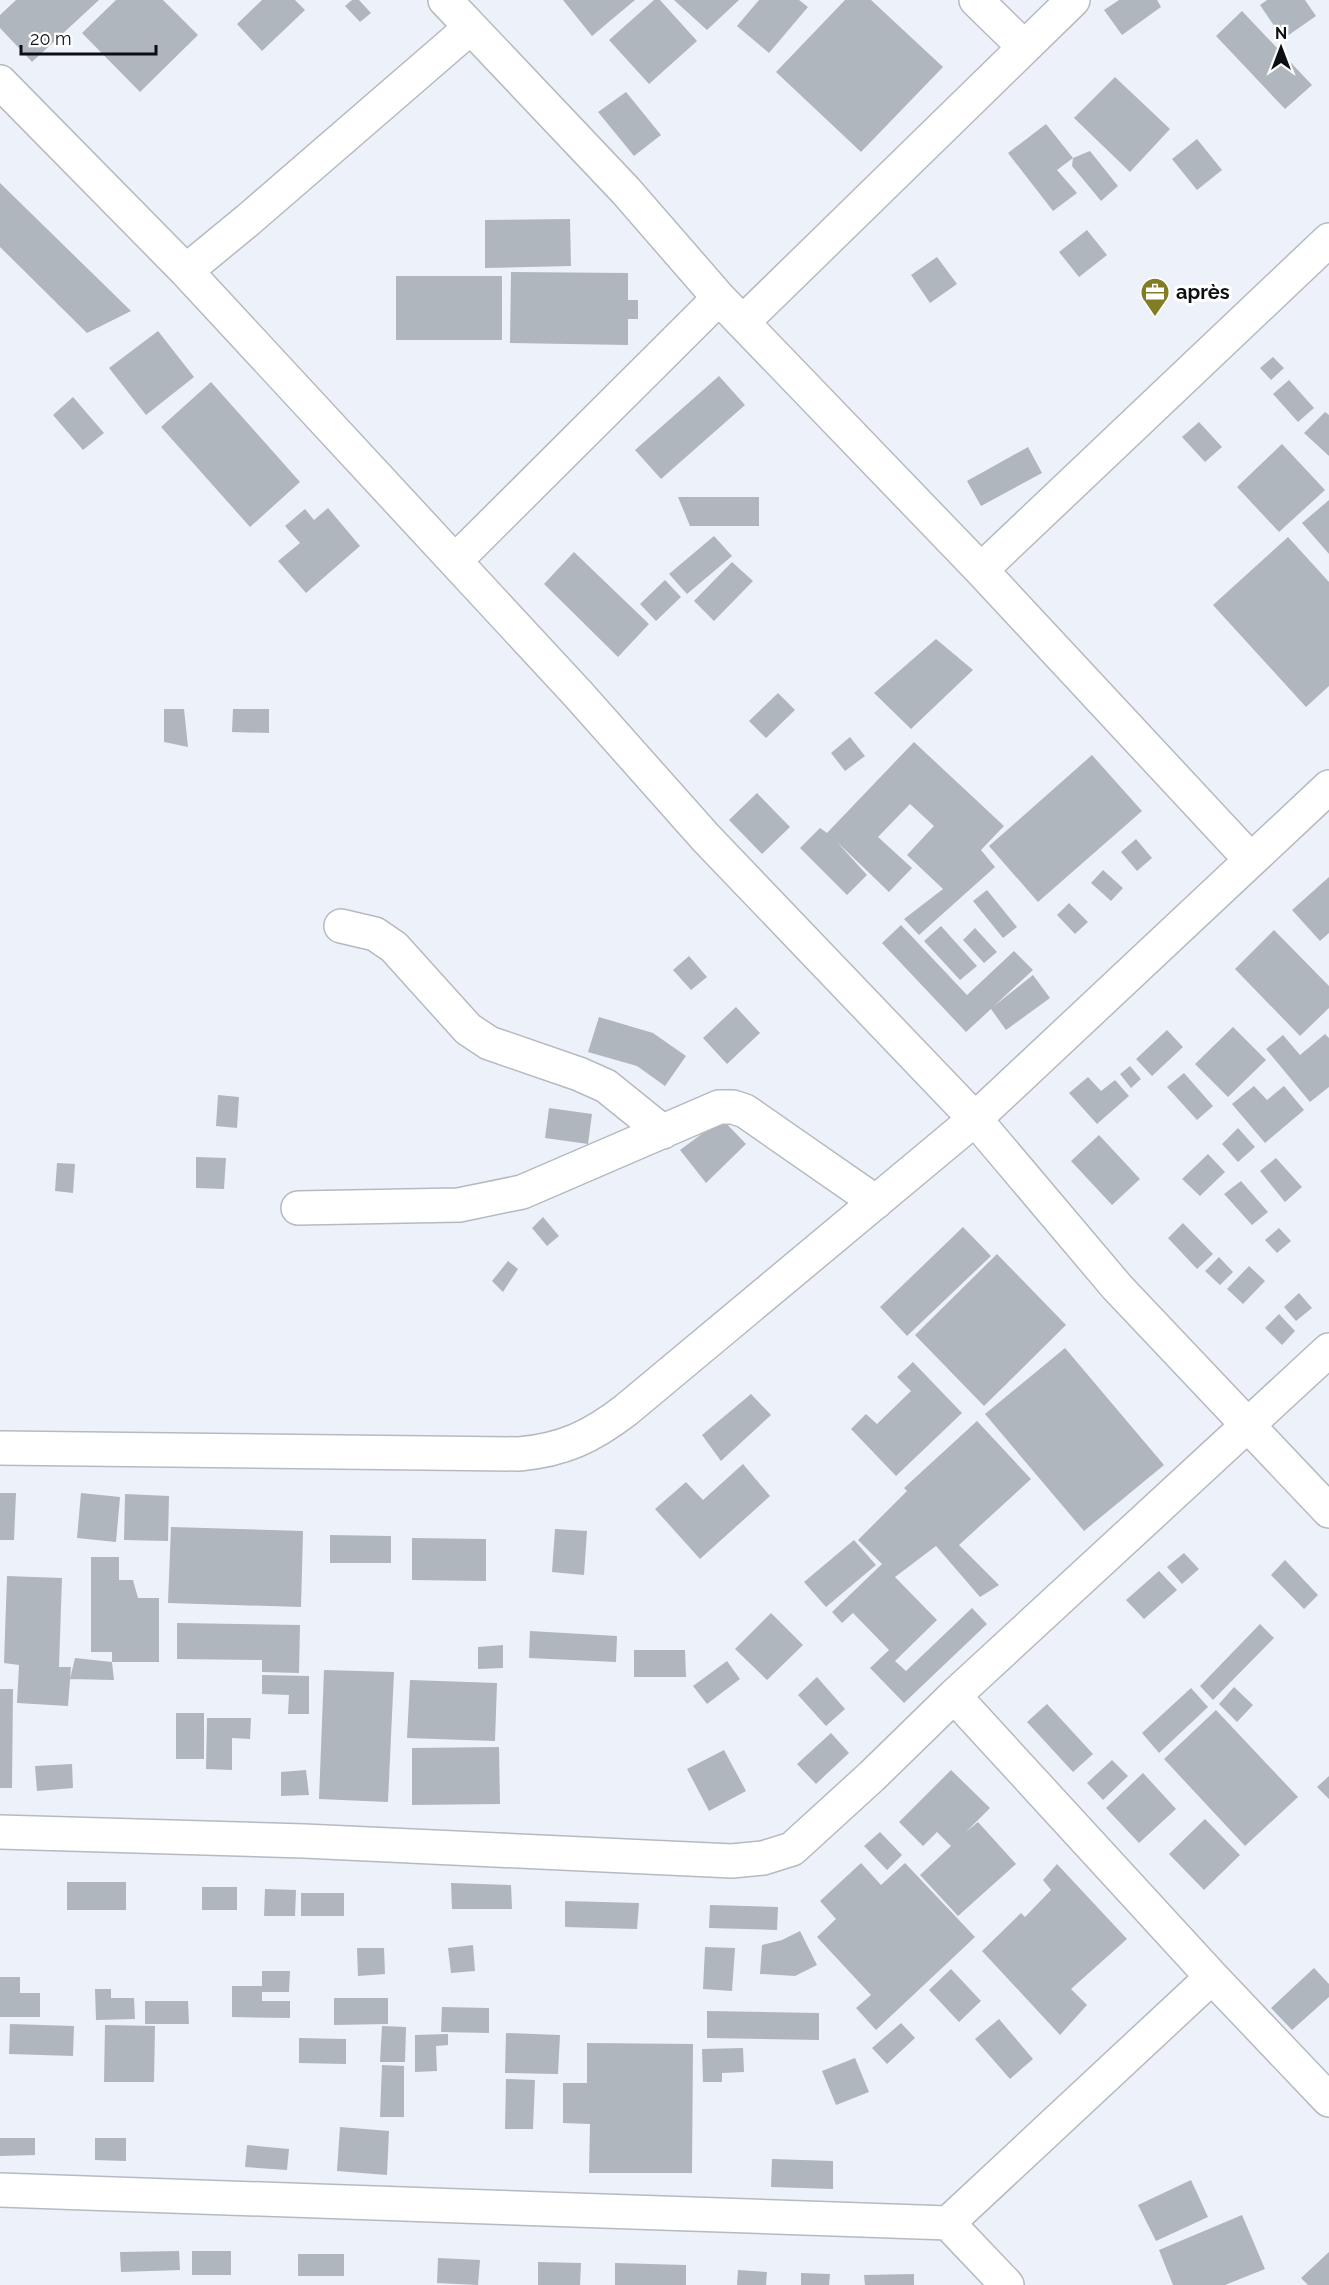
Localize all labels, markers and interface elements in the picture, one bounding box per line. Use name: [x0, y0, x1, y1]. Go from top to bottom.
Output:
scale bar: [21, 18, 156, 56]
north arrow: [1251, 18, 1311, 78]
text: N: [1275, 24, 1287, 43]
text: 20 m: [30, 28, 72, 49]
office icon: après: [1139, 276, 1171, 318]
place label: après: [1176, 280, 1230, 304]

